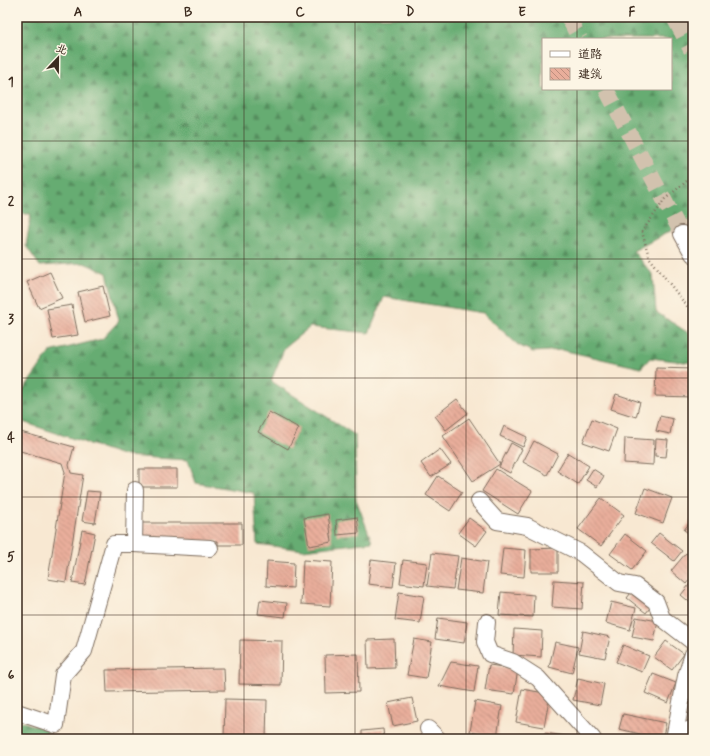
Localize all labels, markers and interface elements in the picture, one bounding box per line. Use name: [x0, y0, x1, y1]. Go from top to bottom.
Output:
text: A: [74, 4, 82, 21]
text: B: [184, 4, 193, 21]
text: C: [295, 4, 305, 21]
text: D: [406, 4, 415, 21]
text: E: [518, 4, 526, 21]
text: F: [629, 4, 636, 21]
north arrow: [38, 38, 78, 78]
legend: [542, 38, 672, 90]
text: 北: [54, 41, 69, 58]
text: 道路: [578, 47, 602, 63]
text: 建筑: [578, 67, 602, 83]
text: 1: [8, 74, 14, 91]
text: 2: [8, 193, 15, 210]
text: 3: [8, 311, 14, 328]
text: 4: [7, 430, 15, 447]
text: 5: [7, 549, 15, 566]
text: 6: [8, 667, 15, 684]

